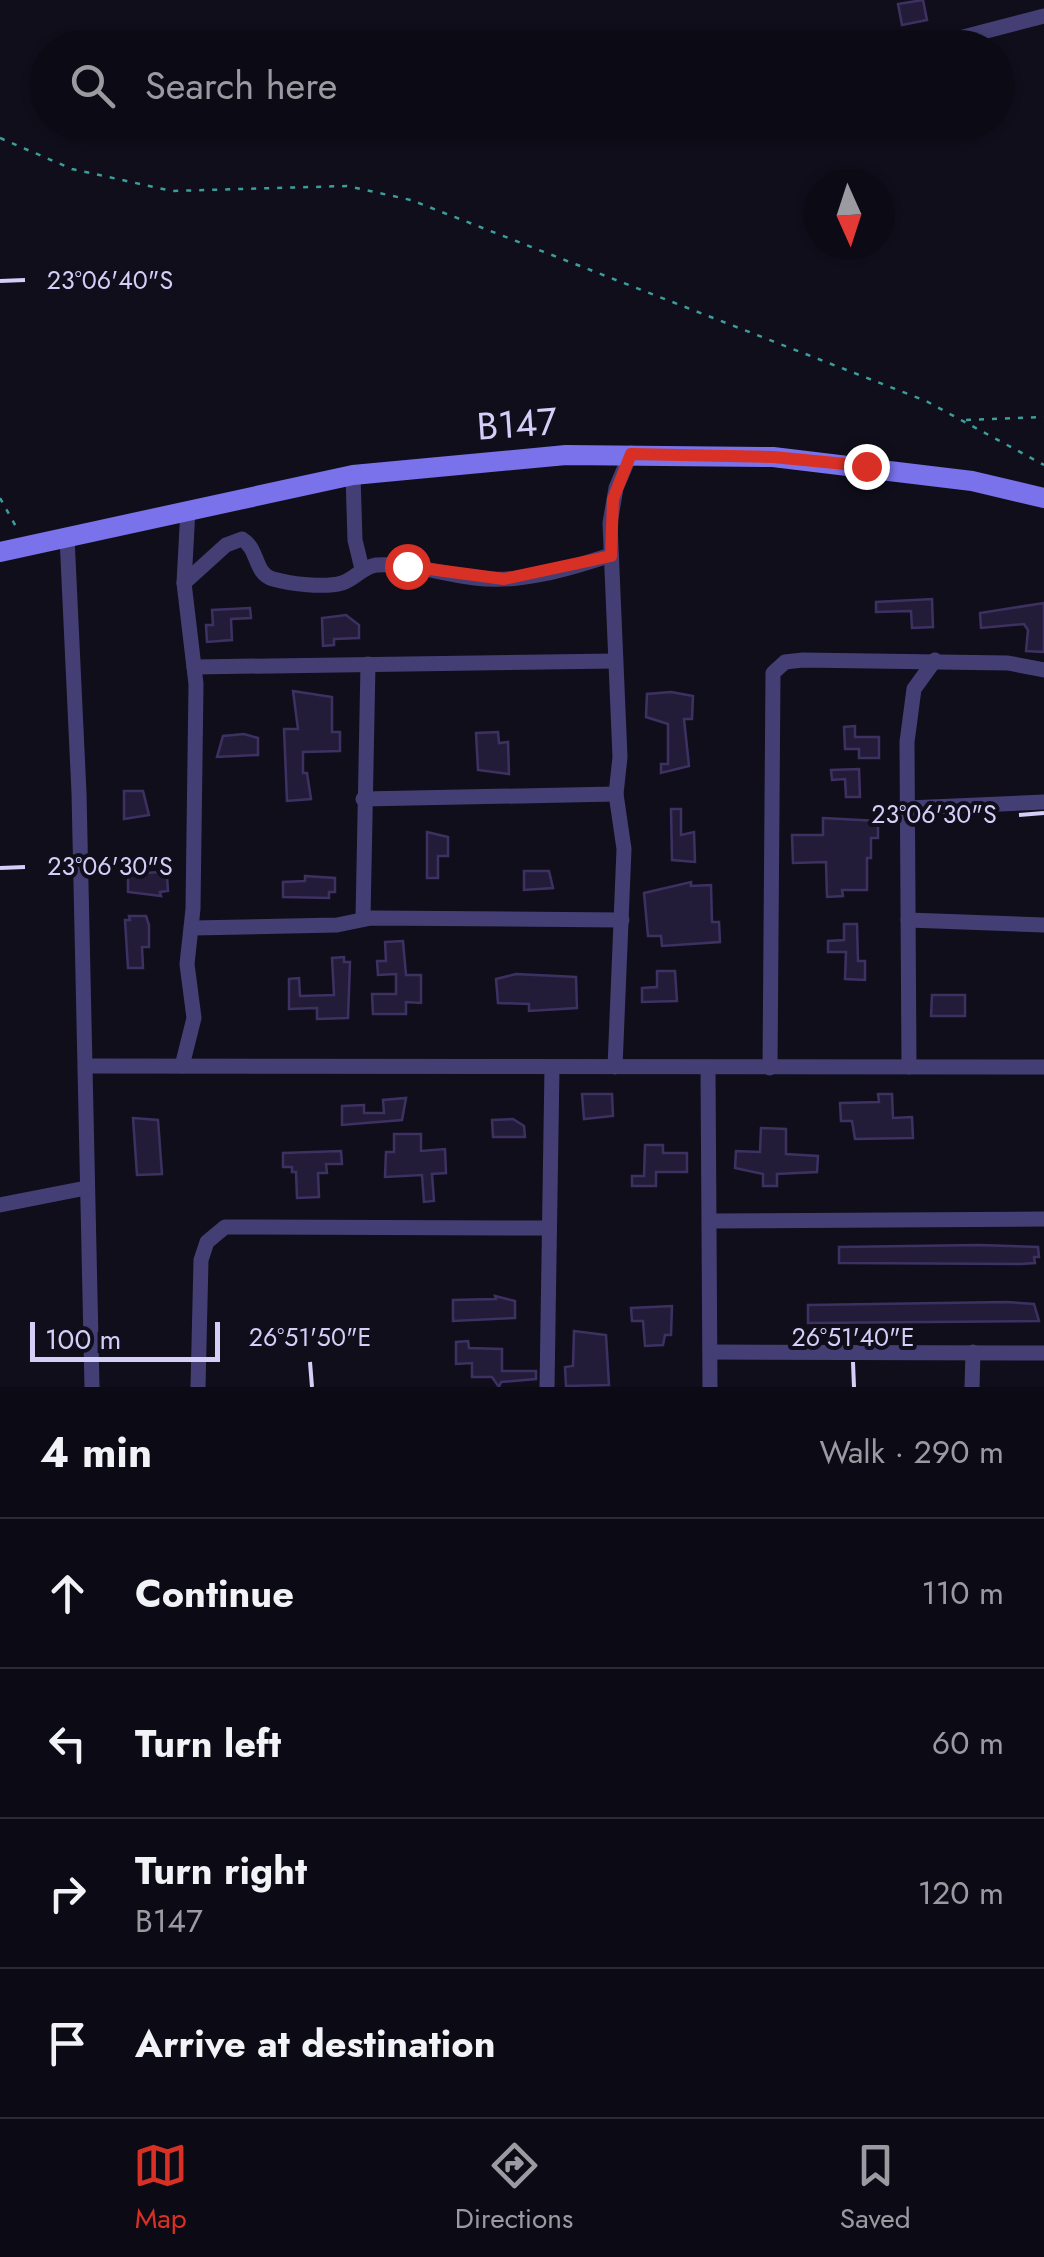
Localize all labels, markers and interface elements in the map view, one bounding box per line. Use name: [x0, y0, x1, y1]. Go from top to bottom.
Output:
search box: [30, 30, 1014, 140]
icon: search: [65, 58, 120, 113]
text: Search here: [145, 58, 337, 113]
north arrow: [804, 170, 894, 260]
text: 23°06'40"S: [47, 262, 173, 298]
street label: B147: [475, 393, 559, 454]
route end: [844, 444, 890, 490]
route start: [385, 544, 431, 590]
text: 23°06'30"S: [871, 796, 997, 832]
text: 23°06'30"S: [47, 848, 173, 884]
scale bar: [30, 1317, 220, 1362]
text: 100 m: [45, 1319, 121, 1360]
text: 26°51'50"E: [249, 1319, 371, 1355]
text: 26°51'40"E: [791, 1319, 915, 1355]
text: 4 min: [40, 1422, 152, 1483]
text: Walk · 290 m: [819, 1429, 1004, 1475]
icon: ahead: [40, 1566, 95, 1621]
text: Continue: [135, 1566, 294, 1621]
text: 110 m: [921, 1570, 1004, 1616]
icon: left: [40, 1716, 95, 1771]
text: Turn left: [135, 1716, 281, 1771]
text: 60 m: [932, 1720, 1004, 1766]
text: Turn right: [135, 1843, 307, 1898]
icon: right: [40, 1866, 95, 1921]
text: 120 m: [918, 1870, 1004, 1916]
text: B147: [135, 1898, 203, 1944]
icon: arrive: [40, 2016, 95, 2071]
text: Arrive at destination: [135, 2016, 496, 2071]
tab: Map: [133, 2138, 188, 2239]
tab: Directions: [455, 2138, 573, 2239]
tab: Saved: [840, 2138, 911, 2239]

